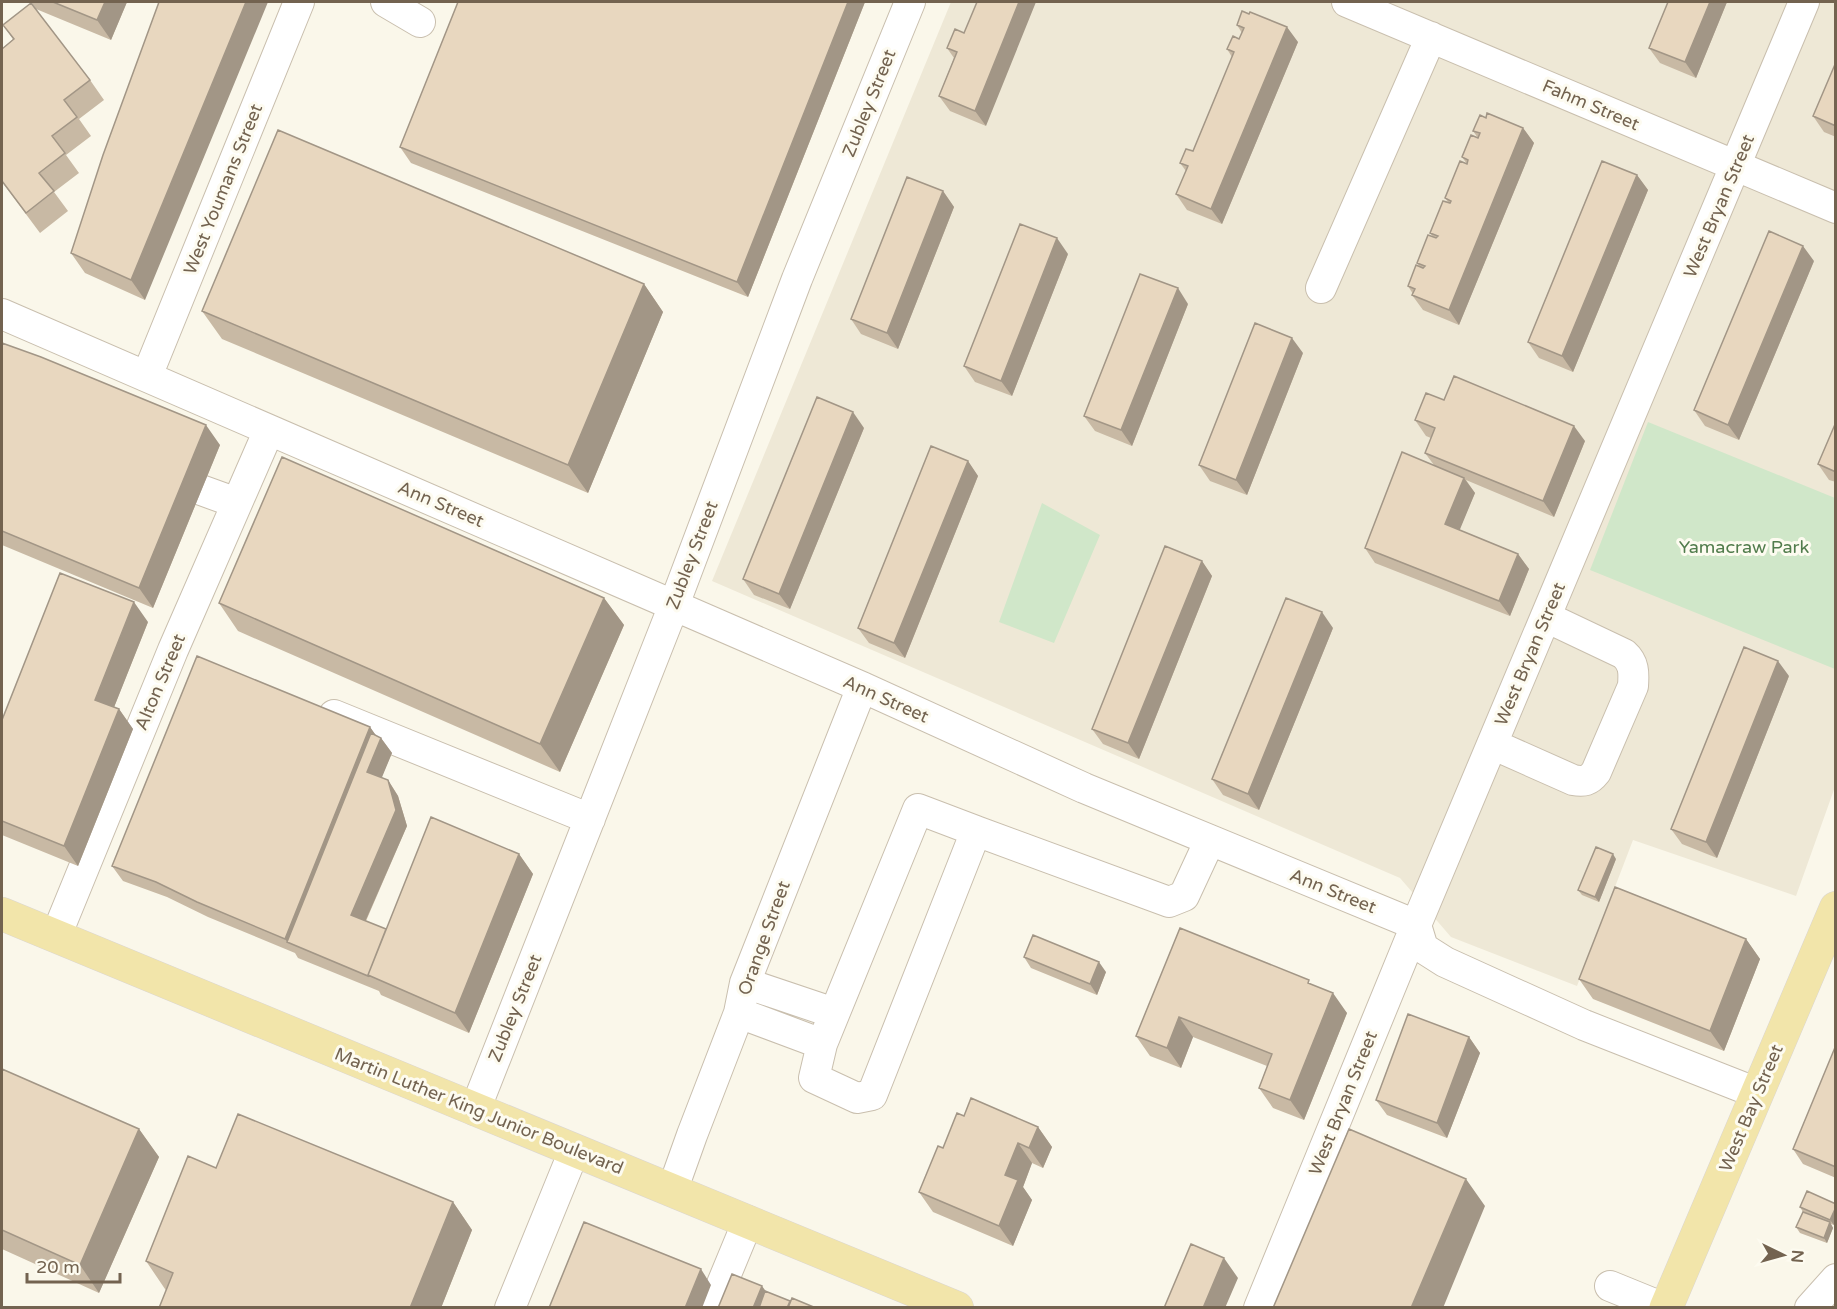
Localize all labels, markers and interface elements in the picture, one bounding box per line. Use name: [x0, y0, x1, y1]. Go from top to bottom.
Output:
street label: Zubley Street: [837, 46, 901, 160]
street label: Fahm Street: [1539, 75, 1643, 135]
street label: West Youmans Street: [179, 100, 267, 278]
street label: West Bryan Street: [1679, 131, 1759, 281]
street label: Ann Street: [395, 476, 487, 532]
street label: Zubley Street: [661, 498, 723, 612]
park label: Yamacraw Park: [1679, 536, 1809, 558]
street label: West Bryan Street: [1490, 579, 1570, 729]
street label: Alton Street: [130, 630, 190, 734]
street label: Ann Street: [840, 670, 932, 728]
street label: Ann Street: [1287, 864, 1380, 918]
street label: Orange Street: [733, 878, 795, 998]
street label: Zubley Street: [483, 951, 547, 1065]
street label: West Bryan Street: [1304, 1028, 1382, 1178]
street label: West Bay Street: [1714, 1041, 1788, 1175]
street label: Martin Luther King Junior Boulevard: [331, 1043, 627, 1179]
north arrow: [1753, 1225, 1813, 1285]
scale bar: [27, 1246, 120, 1284]
text: N: [1786, 1249, 1807, 1263]
text: 20 m: [36, 1256, 80, 1278]

